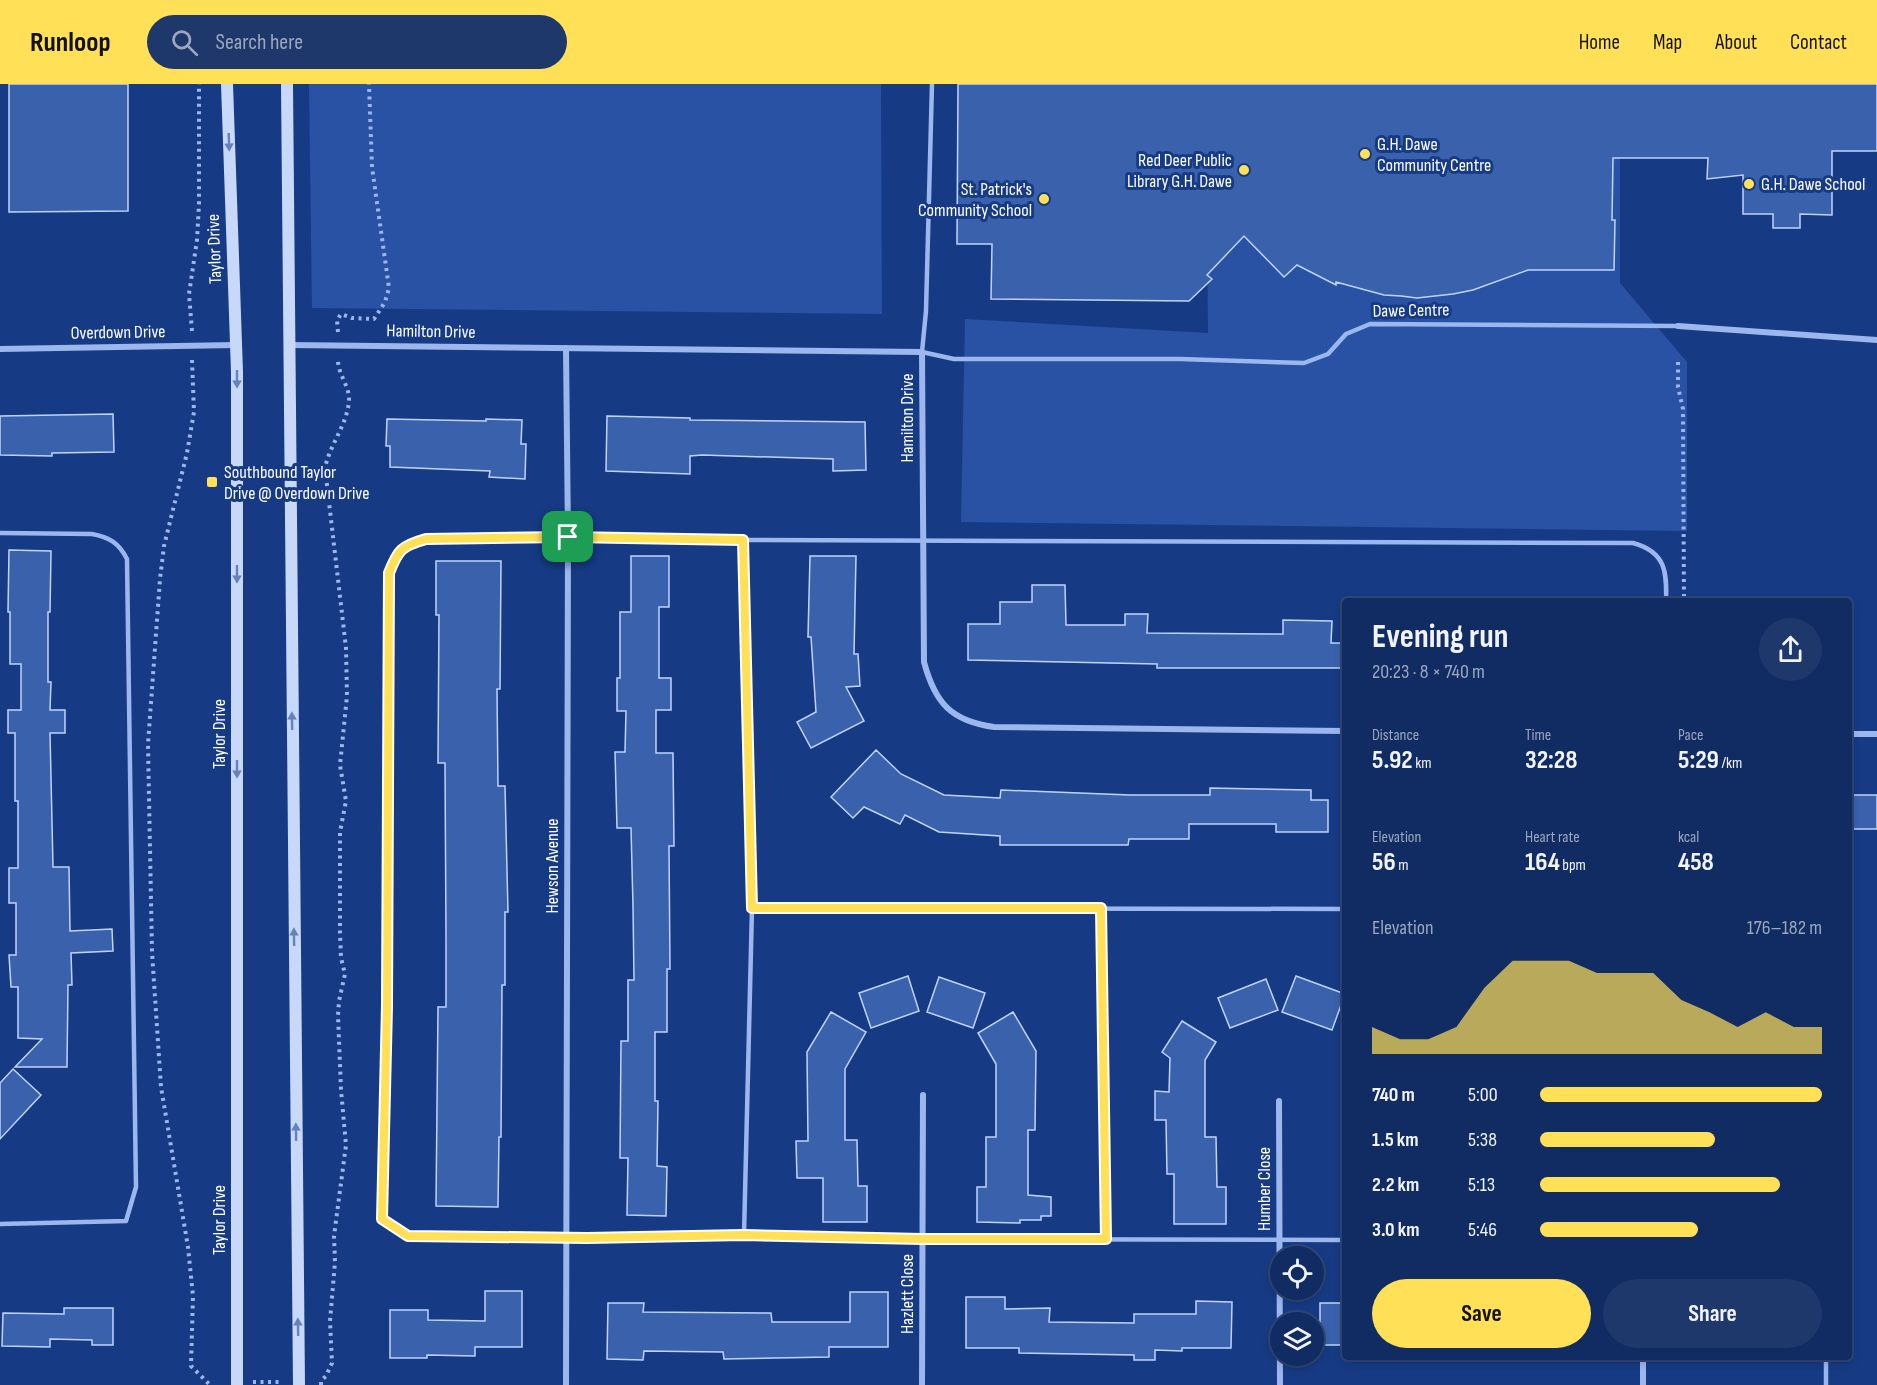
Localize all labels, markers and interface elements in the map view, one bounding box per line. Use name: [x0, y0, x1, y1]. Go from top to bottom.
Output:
search box: [147, 15, 567, 69]
text: Runloop: [30, 26, 111, 59]
icon: search: [168, 26, 201, 59]
text: Search here: [216, 29, 303, 56]
text: Home: [1579, 30, 1620, 55]
text: Map: [1653, 30, 1682, 55]
text: About: [1715, 30, 1757, 55]
text: Contact: [1790, 30, 1847, 55]
one-way arrow: [224, 133, 234, 152]
place label: G.H. Dawe Community Centre: [1377, 134, 1491, 176]
marker: G.H. Dawe Community Centre: [1358, 147, 1372, 161]
place label: Red Deer Public Library G.H. Dawe: [1127, 150, 1232, 192]
marker: Red Deer Public Library G.H. Dawe: [1237, 163, 1251, 177]
place label: G.H. Dawe School: [1761, 174, 1865, 195]
marker: G.H. Dawe School: [1742, 177, 1756, 191]
place label: St. Patrick's Community School: [918, 179, 1032, 221]
marker: St. Patrick's Community School: [1037, 192, 1051, 206]
street label: Taylor Drive: [203, 214, 226, 284]
street label: Dawe Centre: [1372, 299, 1450, 322]
street label: Hamilton Drive: [386, 320, 476, 343]
street label: Overdown Drive: [70, 321, 166, 344]
one-way arrow: [232, 370, 242, 389]
street label: Hamilton Drive: [897, 373, 918, 463]
place label: Southbound Taylor Drive @ Overdown Drive: [224, 462, 369, 504]
marker: Southbound Taylor Drive @ Overdown Drive: [205, 475, 219, 489]
pin: [542, 511, 593, 562]
icon: arrive: [551, 520, 584, 553]
one-way arrow: [232, 565, 242, 584]
text: Evening run: [1372, 617, 1508, 657]
button: share: [1759, 618, 1822, 681]
text: 20:23 · 8 × 740 m: [1372, 660, 1485, 684]
street label: Taylor Drive: [209, 699, 230, 769]
one-way arrow: [287, 711, 297, 730]
text: Distance: [1372, 726, 1419, 745]
text: Time: [1525, 726, 1551, 745]
text: Pace: [1678, 726, 1703, 745]
text: 5.92: [1372, 745, 1413, 776]
text: 32:28: [1525, 745, 1578, 776]
text: 5:29: [1678, 745, 1719, 776]
text: km: [1413, 754, 1432, 773]
text: /km: [1719, 754, 1742, 773]
one-way arrow: [232, 760, 242, 779]
street label: Hewson Avenue: [542, 819, 563, 913]
text: Elevation: [1372, 828, 1421, 847]
text: Heart rate: [1525, 828, 1580, 847]
text: kcal: [1678, 828, 1699, 847]
text: 56: [1372, 847, 1396, 878]
text: 164: [1525, 847, 1560, 878]
text: 458: [1678, 847, 1714, 878]
text: m: [1396, 856, 1409, 875]
text: bpm: [1560, 856, 1586, 875]
text: Elevation: [1372, 916, 1434, 940]
text: 176–182 m: [1747, 916, 1822, 940]
one-way arrow: [289, 927, 299, 946]
text: 740 m: [1372, 1083, 1415, 1107]
text: 5:00: [1468, 1083, 1498, 1107]
one-way arrow: [291, 1122, 301, 1141]
text: 1.5 km: [1372, 1128, 1418, 1152]
text: 5:38: [1468, 1128, 1497, 1152]
street label: Humber Close: [1254, 1147, 1275, 1231]
text: 2.2 km: [1372, 1173, 1419, 1197]
text: 5:13: [1468, 1173, 1495, 1197]
street label: Taylor Drive: [209, 1185, 230, 1255]
text: 3.0 km: [1372, 1218, 1419, 1242]
text: 5:46: [1468, 1218, 1497, 1242]
map controls: [1270, 1246, 1324, 1366]
button: locate: [1270, 1246, 1324, 1300]
street label: Hazlett Close: [897, 1254, 918, 1334]
button: Save: [1372, 1279, 1591, 1348]
button: Share: [1603, 1279, 1822, 1348]
button: layers: [1270, 1312, 1324, 1366]
one-way arrow: [293, 1317, 303, 1336]

